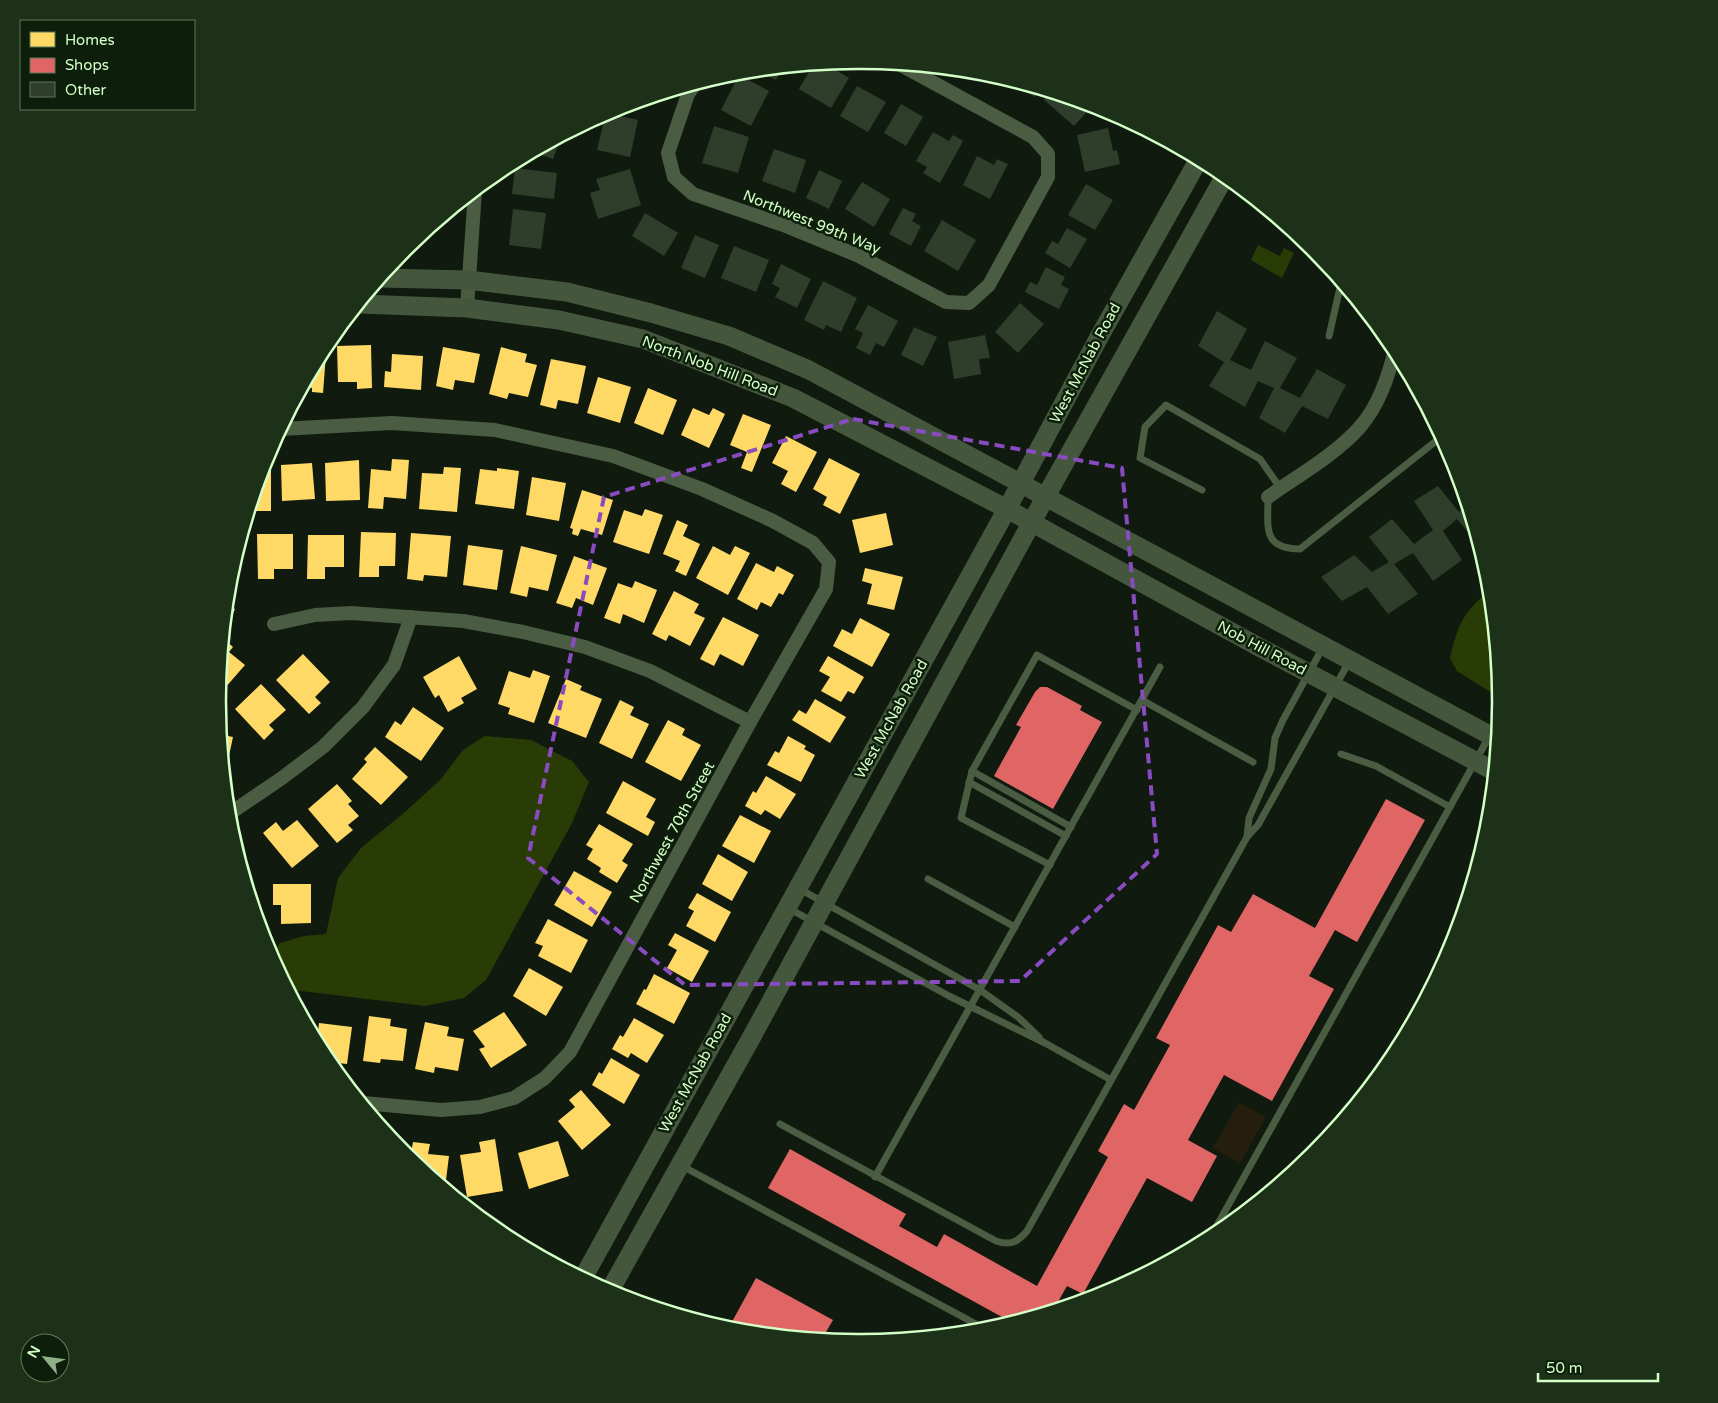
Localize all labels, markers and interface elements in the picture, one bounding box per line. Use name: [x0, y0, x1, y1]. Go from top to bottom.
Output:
legend: [20, 20, 195, 110]
text: Homes: [65, 31, 115, 49]
text: Shops: [65, 56, 109, 74]
text: Other: [65, 81, 107, 99]
street label: Northwest 99th Way: [740, 186, 884, 258]
street label: West McNab Road: [1046, 300, 1124, 426]
street label: North Nob Hill Road: [640, 332, 780, 400]
street label: Nob Hill Road: [1214, 617, 1310, 679]
street label: West McNab Road: [851, 656, 931, 782]
street label: Northwest 70th Street: [626, 758, 719, 906]
street label: West McNab Road: [655, 1010, 735, 1136]
north arrow: [20, 1333, 70, 1383]
text: N: [24, 1343, 44, 1361]
scale bar: [1538, 1350, 1658, 1382]
text: 50 m: [1546, 1359, 1583, 1377]

